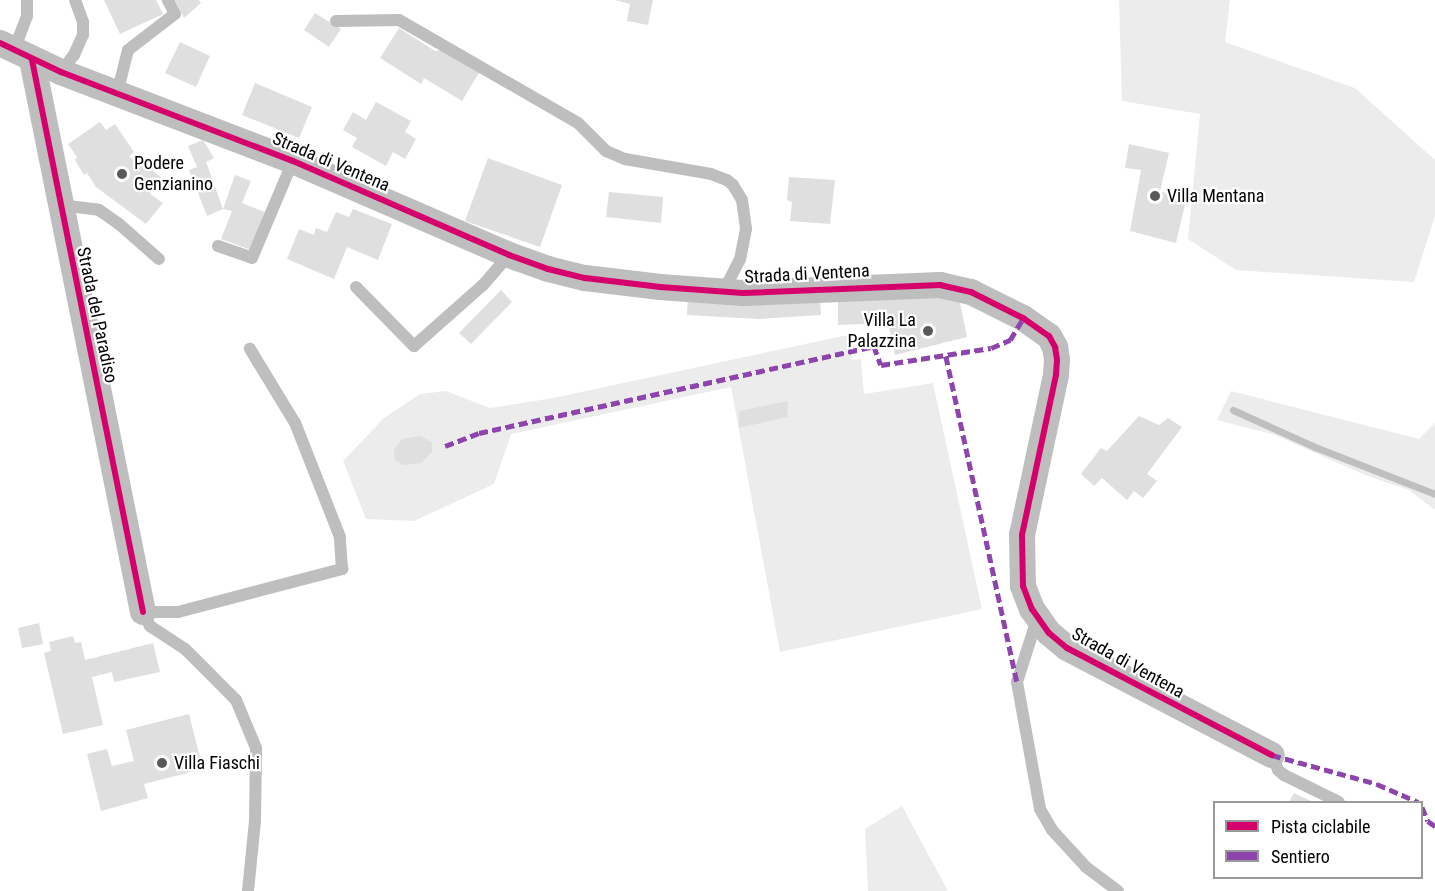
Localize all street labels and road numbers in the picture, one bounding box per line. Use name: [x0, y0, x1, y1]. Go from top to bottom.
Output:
street label: Strada di Ventena: [269, 128, 393, 196]
street label: Strada del Paradiso: [72, 245, 122, 385]
street label: Strada di Ventena: [744, 260, 870, 288]
street label: Strada di Ventena: [1068, 623, 1188, 703]

